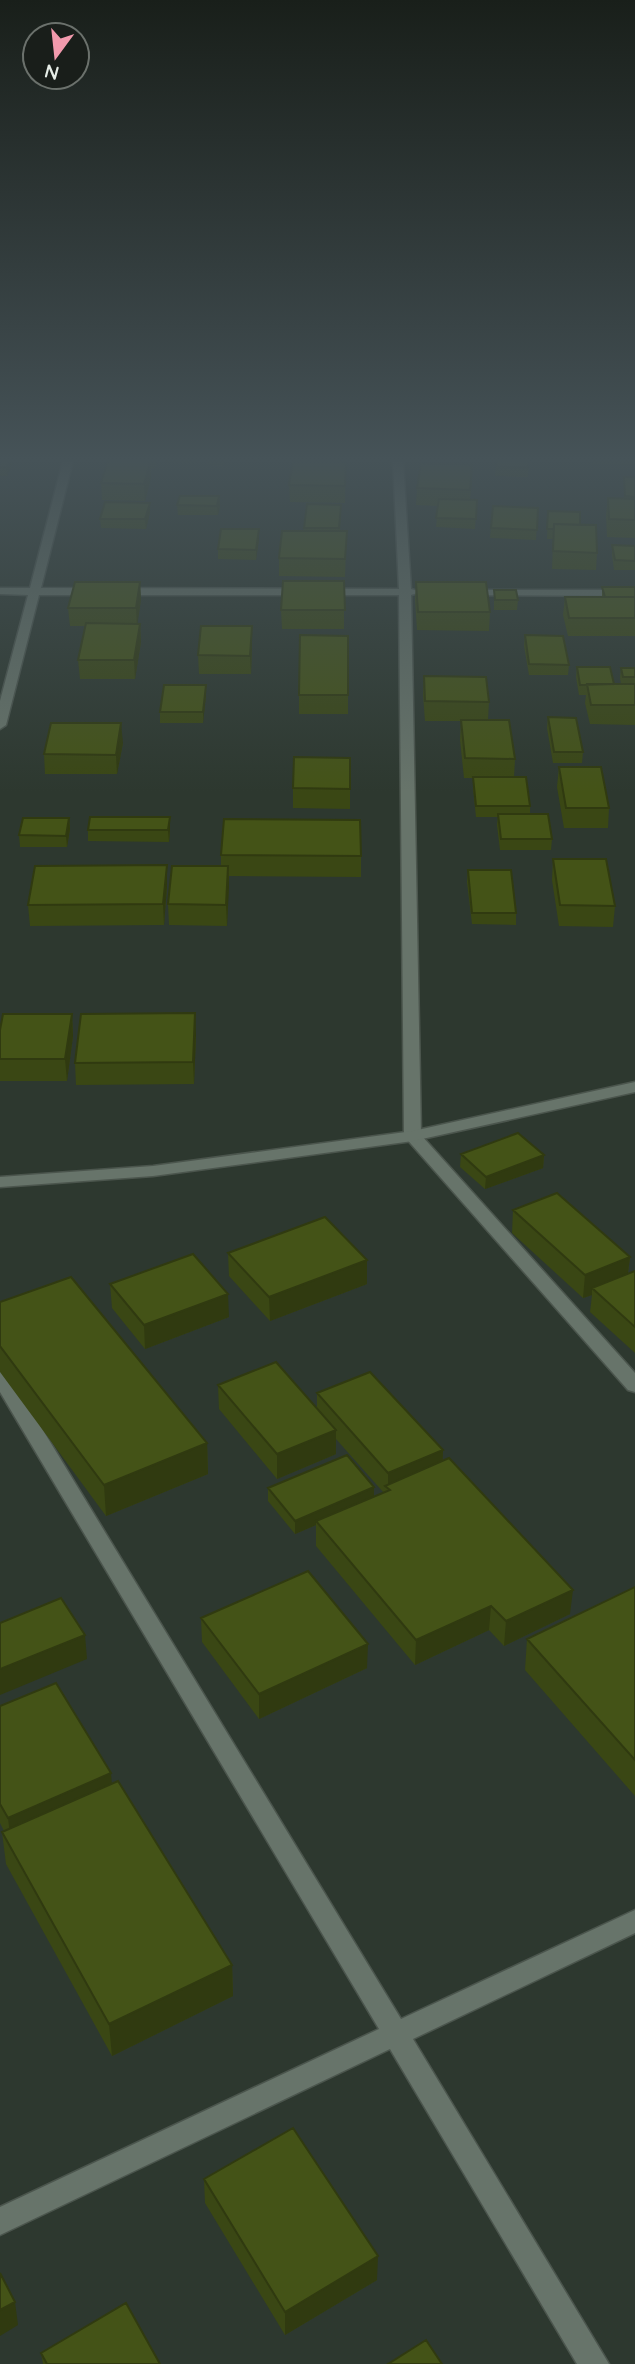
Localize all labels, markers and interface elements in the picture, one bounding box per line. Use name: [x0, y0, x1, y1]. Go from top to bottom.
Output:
north arrow: [21, 21, 91, 91]
text: N: [42, 59, 61, 86]

